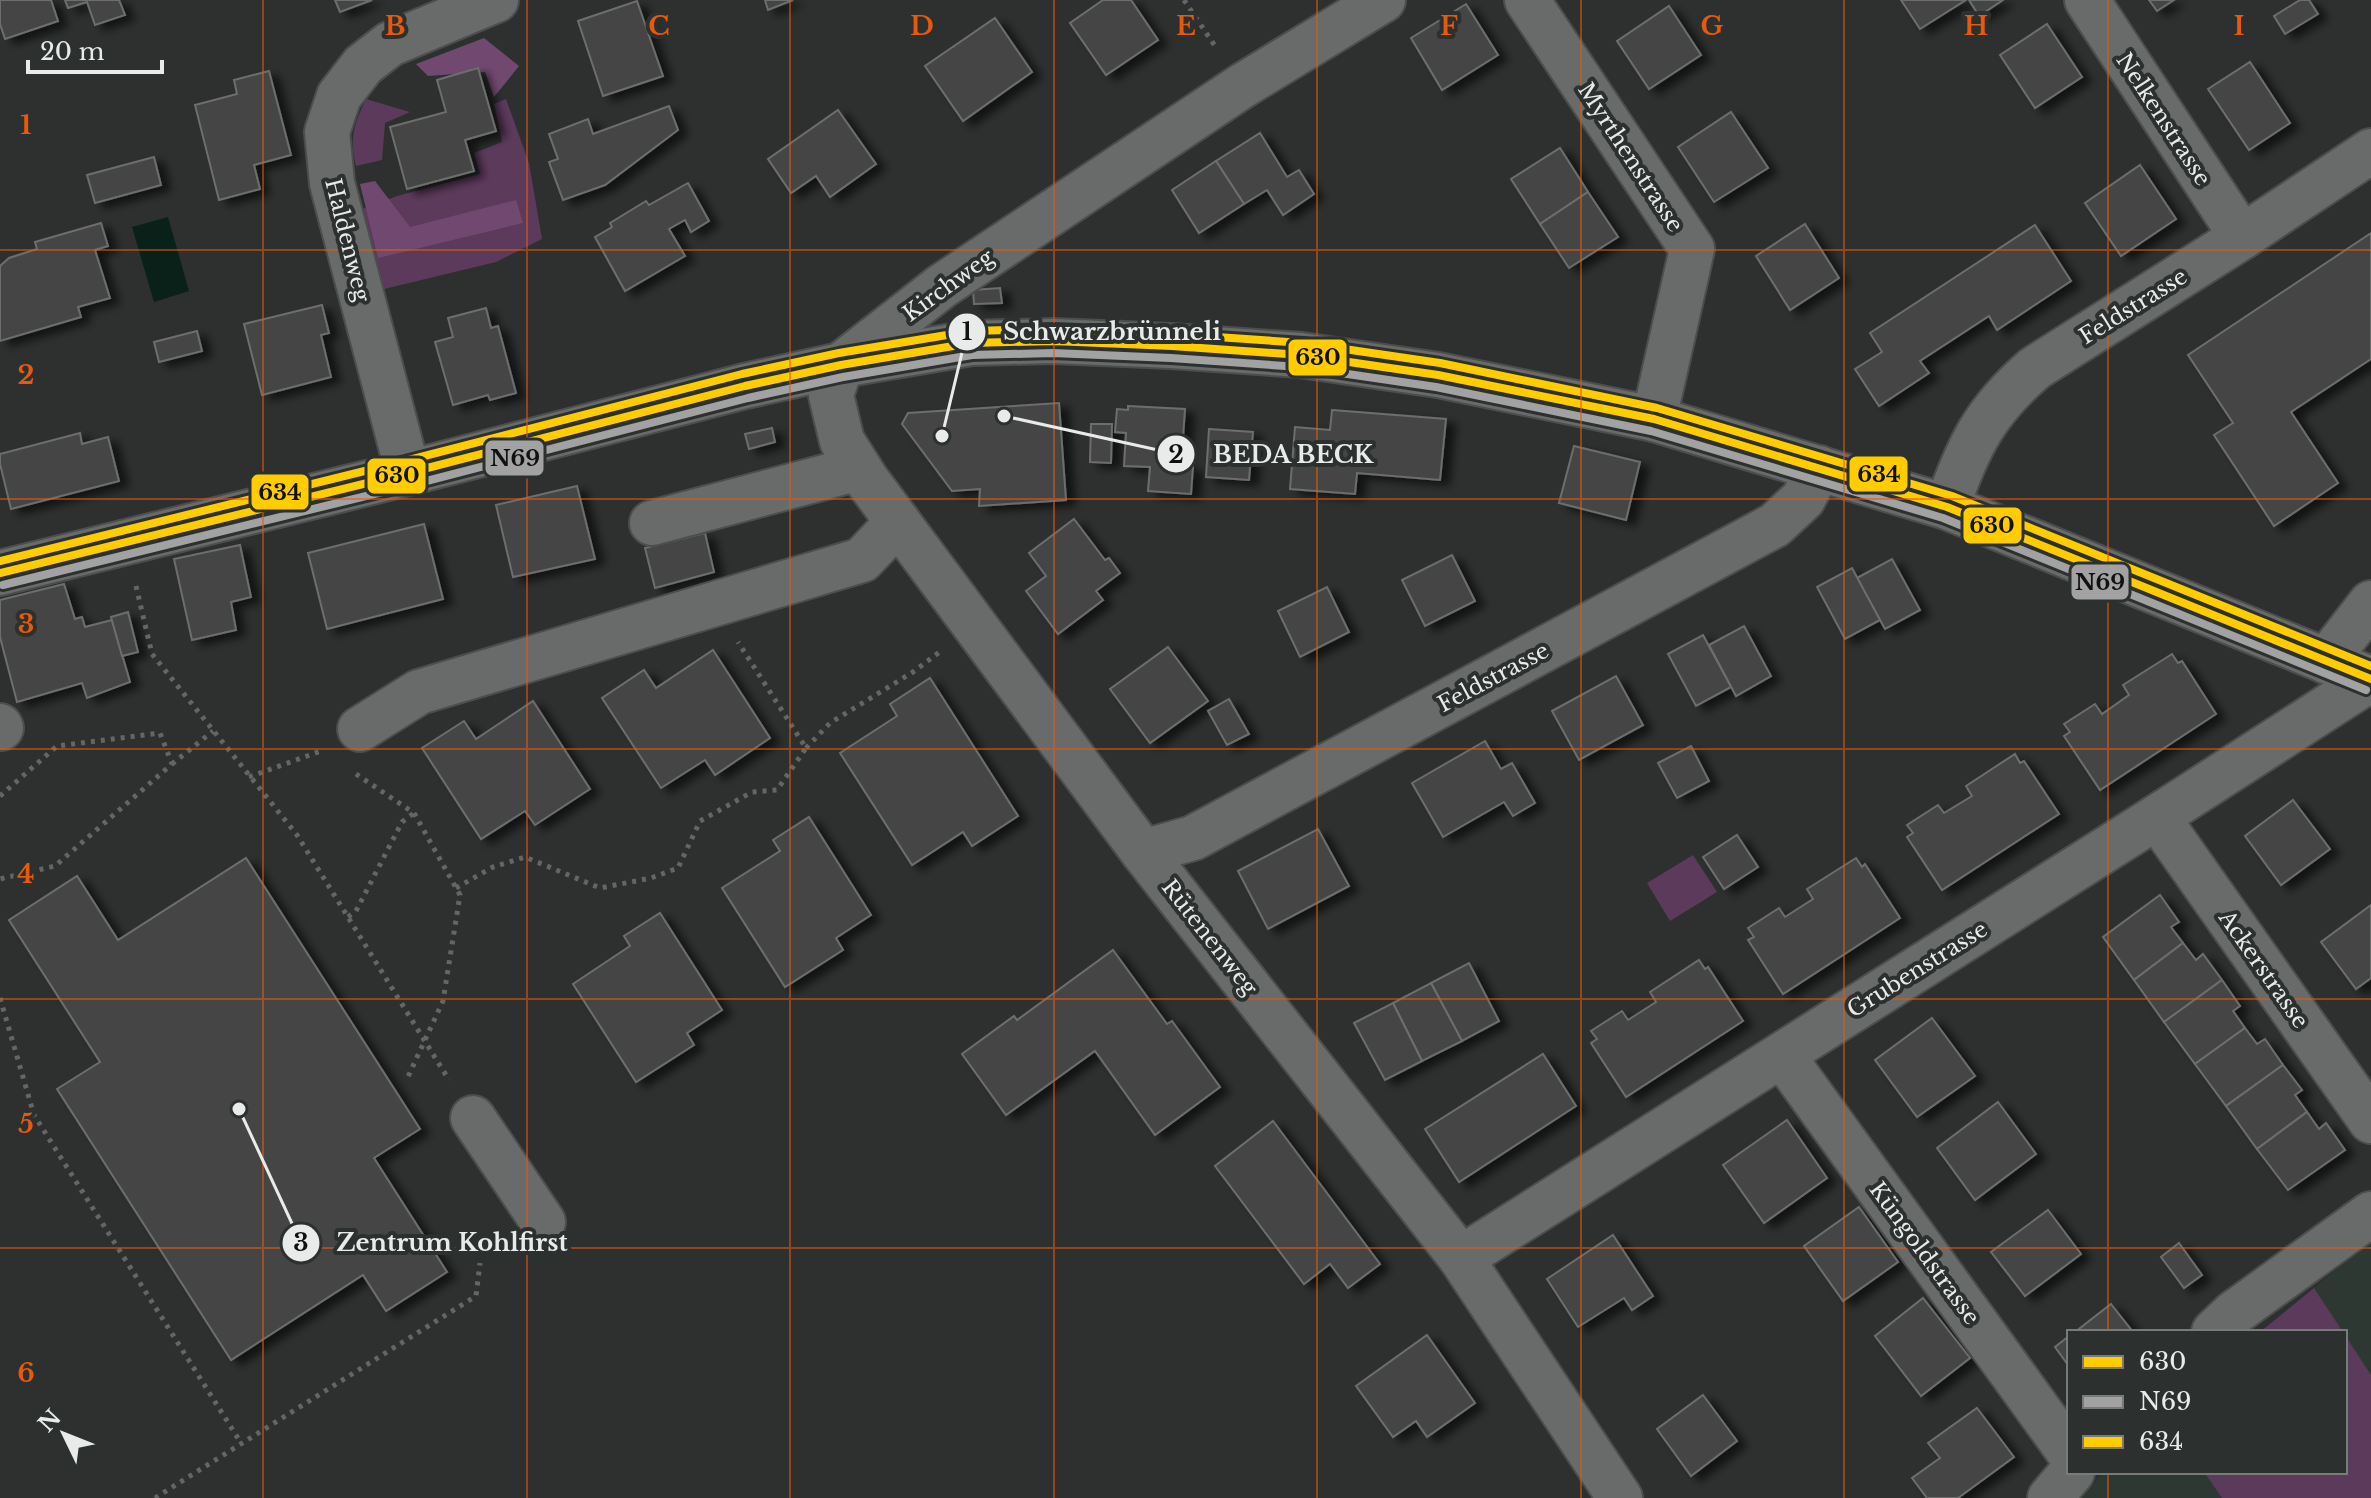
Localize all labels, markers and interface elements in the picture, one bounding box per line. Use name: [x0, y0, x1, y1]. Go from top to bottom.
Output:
text: B: [385, 10, 405, 42]
text: C: [648, 10, 670, 42]
text: D: [910, 10, 934, 42]
text: E: [1176, 10, 1196, 42]
text: F: [1440, 10, 1458, 42]
text: G: [1701, 10, 1724, 42]
text: H: [1964, 10, 1988, 42]
text: I: [2233, 10, 2245, 42]
scale bar: [28, 24, 162, 74]
text: 20 m: [40, 37, 105, 66]
street label: Nelkenstrasse: [2111, 48, 2217, 191]
street label: Myrthenstrasse: [1572, 78, 1689, 237]
text: 1: [20, 109, 32, 141]
street label: Haldenweg: [319, 176, 376, 305]
street label: Kirchweg: [898, 243, 1000, 327]
street label: Feldstrasse: [2074, 263, 2192, 350]
callout: Schwarzbrünneli: [947, 308, 1237, 356]
text: 1: [962, 317, 972, 346]
text: Schwarzbrünneli: [1003, 317, 1221, 346]
line badge: 630: [1287, 338, 1348, 377]
text: 630: [1295, 344, 1341, 371]
text: 2: [18, 359, 34, 391]
callout: BEDA BECK: [1156, 430, 1390, 478]
line badge: N69: [484, 439, 545, 477]
text: 2: [1168, 440, 1184, 469]
text: BEDA BECK: [1213, 440, 1374, 469]
text: N69: [490, 445, 540, 472]
line badge: 634: [1848, 455, 1909, 493]
line badge: 630: [366, 457, 427, 495]
text: 634: [1857, 461, 1901, 488]
text: 630: [374, 462, 420, 489]
line badge: 634: [250, 473, 310, 511]
text: 634: [258, 479, 302, 506]
line badge: 630: [1962, 506, 2023, 545]
text: 630: [1969, 512, 2015, 539]
line badge: N69: [2070, 563, 2130, 601]
text: N69: [2075, 569, 2125, 596]
text: 3: [18, 608, 34, 640]
street label: Feldstrasse: [1433, 637, 1553, 718]
text: 4: [17, 858, 35, 890]
street label: Rütenenweg: [1156, 874, 1264, 1001]
street label: Ackerstrasse: [2212, 904, 2314, 1033]
street label: Grubenstrasse: [1842, 916, 1992, 1023]
text: 5: [18, 1108, 34, 1140]
street label: Küngoldstrasse: [1864, 1177, 1985, 1330]
callout: Zentrum Kohlfirst: [281, 1219, 584, 1267]
text: 3: [293, 1228, 309, 1257]
text: Zentrum Kohlfirst: [336, 1228, 568, 1257]
legend: [2067, 1330, 2347, 1474]
text: 630: [2139, 1347, 2186, 1376]
text: 6: [17, 1357, 35, 1389]
text: N69: [2139, 1387, 2192, 1416]
north arrow: [24, 1394, 104, 1474]
text: N: [33, 1404, 67, 1437]
text: 634: [2139, 1427, 2183, 1456]

